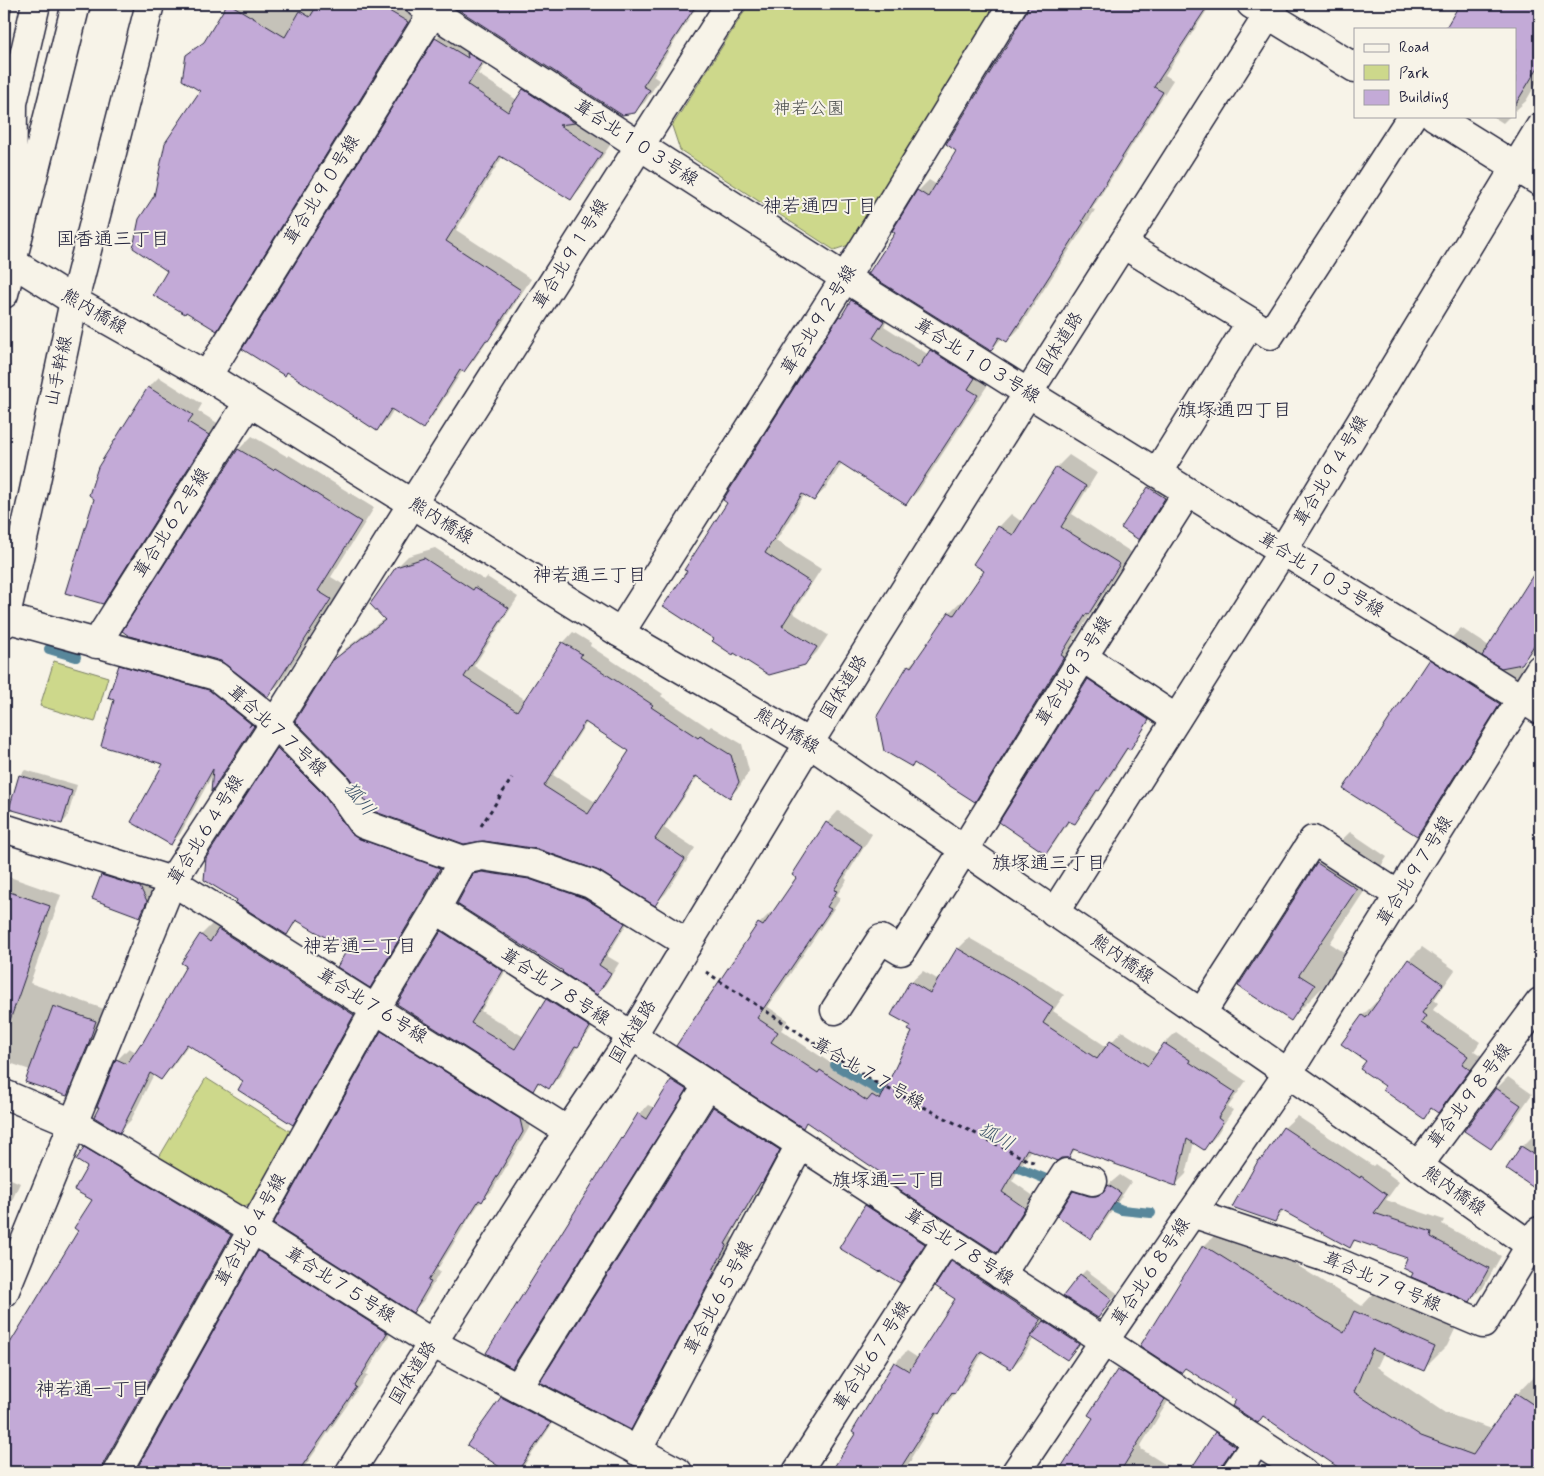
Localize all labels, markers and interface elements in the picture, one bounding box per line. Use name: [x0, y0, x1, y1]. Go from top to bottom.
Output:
legend: [1354, 28, 1516, 118]
text: Road: [1399, 38, 1429, 58]
text: Park: [1399, 64, 1429, 84]
text: Building: [1399, 88, 1449, 109]
street label: 葺合北１０３号線: [569, 94, 703, 192]
park label: 神若公園: [773, 97, 845, 121]
street label: 葺合北９０号線: [278, 130, 366, 250]
street label: 葺合北９１号線: [527, 194, 615, 314]
district label: 神若通四丁目: [763, 194, 877, 219]
district label: 国香通三丁目: [56, 227, 170, 252]
street label: 葺合北９２号線: [775, 260, 863, 380]
street label: 熊内橋線: [57, 284, 131, 340]
street label: 国体道路: [1031, 307, 1089, 381]
street label: 葺合北１０３号線: [910, 313, 1044, 409]
street label: 山手幹線: [40, 333, 78, 409]
district label: 旗塚通四丁目: [1178, 398, 1292, 423]
street label: 葺合北９４号線: [1288, 411, 1374, 531]
street label: 葺合北６２号線: [128, 463, 216, 583]
street label: 熊内橋線: [404, 492, 478, 550]
street label: 葺合北１０３号線: [1254, 527, 1388, 623]
district label: 神若通三丁目: [533, 563, 647, 588]
street label: 葺合北９３号線: [1030, 611, 1118, 731]
street label: 国体道路: [815, 650, 873, 724]
street label: 葺合北７７号線: [222, 680, 332, 782]
street label: 熊内橋線: [750, 702, 824, 760]
street label: 葺合北６４号線: [162, 770, 250, 890]
water label: 狐川: [337, 776, 381, 822]
street label: 葺合北９７号線: [1371, 811, 1459, 931]
district label: 旗塚通三丁目: [992, 851, 1106, 876]
street label: 熊内橋線: [1086, 929, 1158, 989]
district label: 神若通二丁目: [303, 934, 417, 959]
street label: 葺合北７８号線: [496, 943, 614, 1031]
street label: 葺合北７６号線: [312, 962, 432, 1050]
street label: 国体道路: [604, 995, 662, 1069]
street label: 葺合北７７号線: [807, 1032, 929, 1116]
street label: 葺合北９８号線: [1423, 1038, 1517, 1154]
water label: 狐川: [973, 1117, 1019, 1157]
street label: 熊内橋線: [1418, 1161, 1490, 1221]
district label: 旗塚通二丁目: [832, 1168, 946, 1193]
street label: 葺合北６４号線: [210, 1169, 292, 1291]
street label: 葺合北７８号線: [900, 1203, 1018, 1291]
street label: 葺合北６８号線: [1106, 1213, 1196, 1331]
street label: 葺合北６５号線: [679, 1237, 759, 1359]
street label: 葺合北７５号線: [280, 1241, 400, 1329]
street label: 葺合北７９号線: [1319, 1246, 1445, 1318]
street label: 葺合北６７号線: [828, 1297, 916, 1415]
street label: 国体道路: [384, 1336, 442, 1410]
district label: 神若通一丁目: [36, 1377, 150, 1402]

